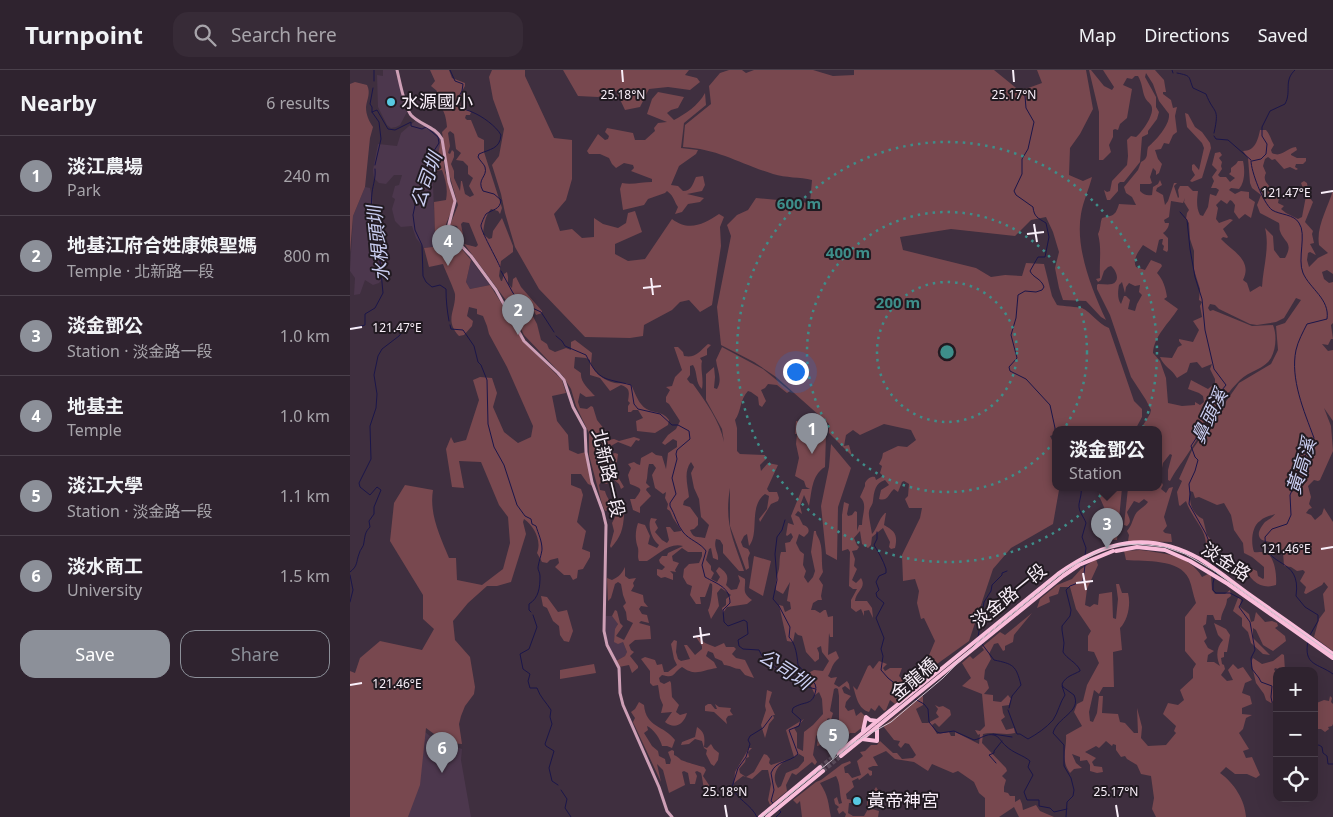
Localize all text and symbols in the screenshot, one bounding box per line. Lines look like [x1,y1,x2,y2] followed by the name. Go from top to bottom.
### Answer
[173,12,523,57] search box
[25,18,143,51] text: Turnpoint
[191,21,219,49] icon: search
[231,22,337,48] text: Search here
[1079,23,1116,47] text: Map
[1144,23,1230,47] text: Directions
[1258,23,1308,47] text: Saved
[601,86,645,103] text: 25.18°N
[992,86,1036,103] text: 25.17°N
[20,89,96,117] text: Nearby
[401,89,473,113] place label: 水源國小
[266,92,330,114] text: 6 results
[385,96,397,108] marker: 水源國小
[404,146,449,211] water label: 公司圳
[67,153,143,179] text: 淡江農場
[31,165,41,187] text: 1
[283,165,330,187] text: 240 m
[67,179,101,201] text: Park
[1261,184,1311,201] text: 121.47°E
[777,193,821,213] text: 600 m
[361,202,395,283] water label: 水梘頭圳
[432,225,464,266] pin: 4
[67,232,257,258] text: 地基江府合姓康娘聖媽
[826,242,870,262] text: 400 m
[31,245,41,267] text: 2
[283,245,330,267] text: 800 m
[67,260,214,282] text: Temple · 北新路一段
[876,292,920,312] text: 200 m
[502,294,534,335] pin: 2
[67,312,143,338] text: 淡金鄧公
[372,319,422,336] text: 121.47°E
[31,325,41,347] text: 3
[280,325,330,347] text: 1.0 km
[67,340,213,362] text: Station · 淡金路一段
[938,343,956,361] centre of rings
[783,359,809,385] your location
[1185,382,1234,447] water label: 鼻頭溪
[67,393,124,419] text: 地基主
[31,405,41,427] text: 4
[280,405,330,427] text: 1.0 km
[796,413,828,454] pin: 1
[67,419,122,441] text: Temple
[587,426,631,519] street label: 北新路一段
[1052,426,1162,491] popup
[1280,432,1323,497] water label: 黃高溪
[1069,436,1145,462] text: 淡金鄧公
[1069,462,1122,484] text: Station
[67,472,143,498] text: 淡江大學
[31,485,41,507] text: 5
[280,485,330,507] text: 1.1 km
[67,500,213,522] text: Station · 淡金路一段
[1091,508,1123,549] pin: 3
[1197,536,1256,586] street label: 淡金路
[1261,540,1311,557] text: 121.46°E
[67,553,143,579] text: 淡水商工
[966,558,1051,633] street label: 淡金路一段
[31,565,41,587] text: 6
[280,565,330,587] text: 1.5 km
[67,579,142,601] text: University
[20,630,170,678] button: Save
[180,630,330,678] button: Share
[754,643,818,697] water label: 公司圳
[885,652,942,705] street label: 金龍橋
[1273,667,1318,802] map controls
[1273,667,1318,712] button: +
[372,675,422,692] text: 121.46°E
[1273,712,1318,757] button: −
[817,719,849,760] pin: 5
[426,732,458,773] pin: 6
[1273,757,1318,802] button: locate
[703,783,747,800] text: 25.18°N
[1094,783,1138,800] text: 25.17°N
[867,788,939,812] place label: 黃帝神宮
[851,795,863,807] marker: 黃帝神宮

